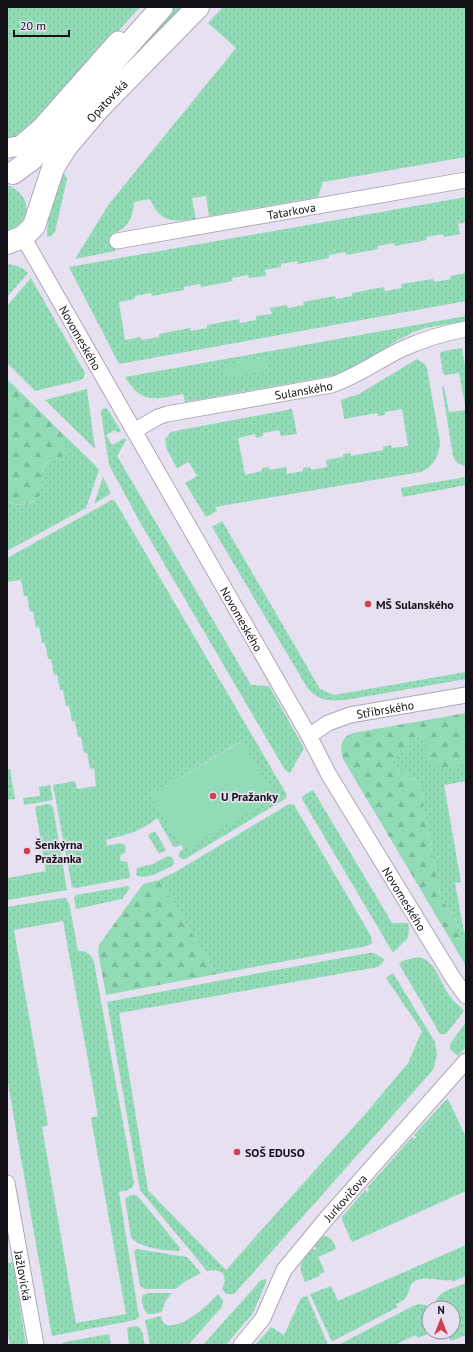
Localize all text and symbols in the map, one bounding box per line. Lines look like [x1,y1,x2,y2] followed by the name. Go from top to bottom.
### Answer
[14,12,69,38] scale bar
[20,18,46,33] text: 20 m
[83,76,130,125] street label: Opatovská
[266,199,317,222] street label: Tatarkova
[56,303,105,373] street label: Novomeského
[273,377,334,402] street label: Sulanského
[217,584,266,654] street label: Novomeského
[376,597,454,612] place label: MŠ Sulanského
[363,599,373,609] marker: MŠ Sulanského
[355,697,415,721] street label: Stříbrského
[221,789,278,804] place label: U Pražanky
[208,791,218,801] marker: U Pražanky
[35,837,83,866] place label: Šenkýrna Pražanka
[22,846,32,856] marker: Šenkýrna Pražanka
[379,864,430,933] street label: Novomeského
[245,1145,305,1160] place label: SOŠ EDUSO
[232,1147,242,1157] marker: SOŠ EDUSO
[319,1171,370,1225] street label: Jurkovičova
[12,1248,35,1302] street label: Jažlovická
[421,1300,461,1340] north arrow
[437,1303,445,1317] text: N

